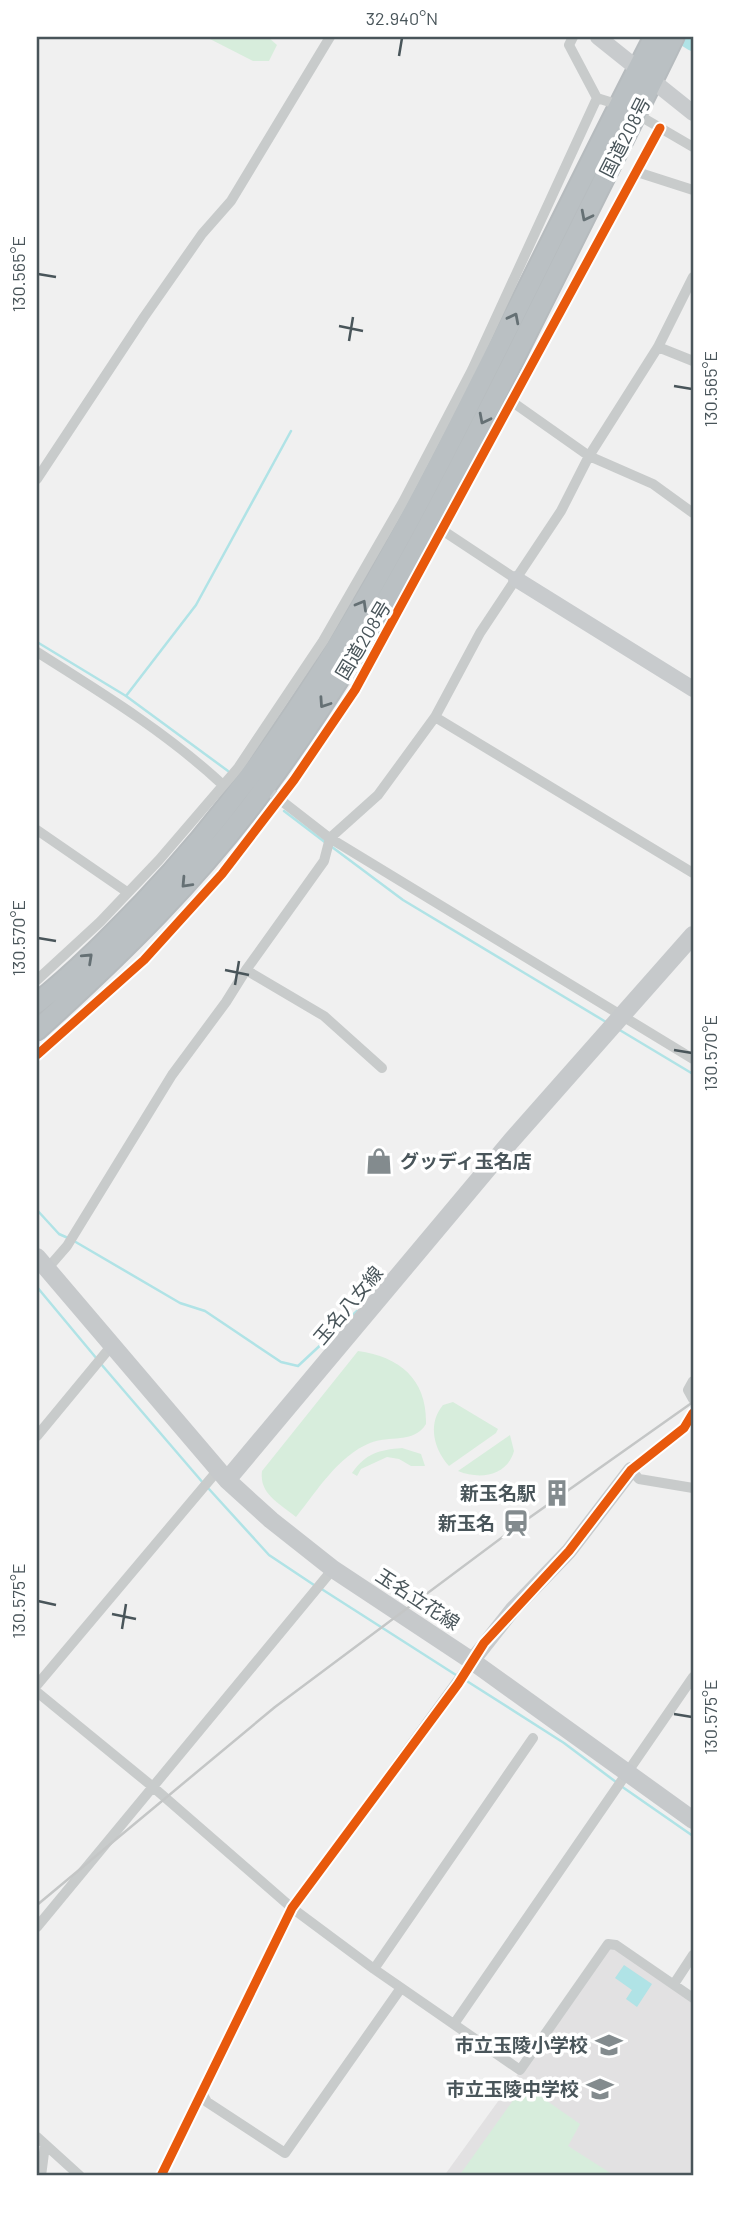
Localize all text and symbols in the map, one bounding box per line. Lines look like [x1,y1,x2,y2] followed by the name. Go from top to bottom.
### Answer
[366,7,438,29] text: 32.940°N
[594,92,655,181] street label: 国道208号
[580,209,594,221] one-way arrow
[7,236,29,312] text: 130.565°E
[505,313,519,325] one-way arrow
[699,351,721,427] text: 130.565°E
[478,412,492,425] one-way arrow
[330,596,395,683] street label: 国道208号
[354,600,367,613] one-way arrow
[320,695,332,708] one-way arrow
[182,875,195,888] one-way arrow
[7,900,29,976] text: 130.570°E
[80,954,93,966] one-way arrow
[699,1015,721,1091] text: 130.570°E
[364,1146,394,1176] shop icon: グッディ玉名店
[400,1149,532,1172] place label: グッディ玉名店
[308,1261,387,1348] street label: 玉名八女線
[542,1478,572,1508] building icon: 新玉名駅
[460,1481,536,1504] place label: 新玉名駅
[501,1508,531,1538] station icon: 新玉名
[438,1511,495,1534] place label: 新玉名
[7,1563,29,1639] text: 130.575°E
[372,1563,464,1634] street label: 玉名立花線
[699,1679,721,1755] text: 130.575°E
[594,2030,624,2060] school or university icon: 市立玉陵小学校
[455,2033,588,2056] place label: 市立玉陵小学校
[585,2074,615,2104] school or university icon: 市立玉陵中学校
[446,2077,579,2100] place label: 市立玉陵中学校

